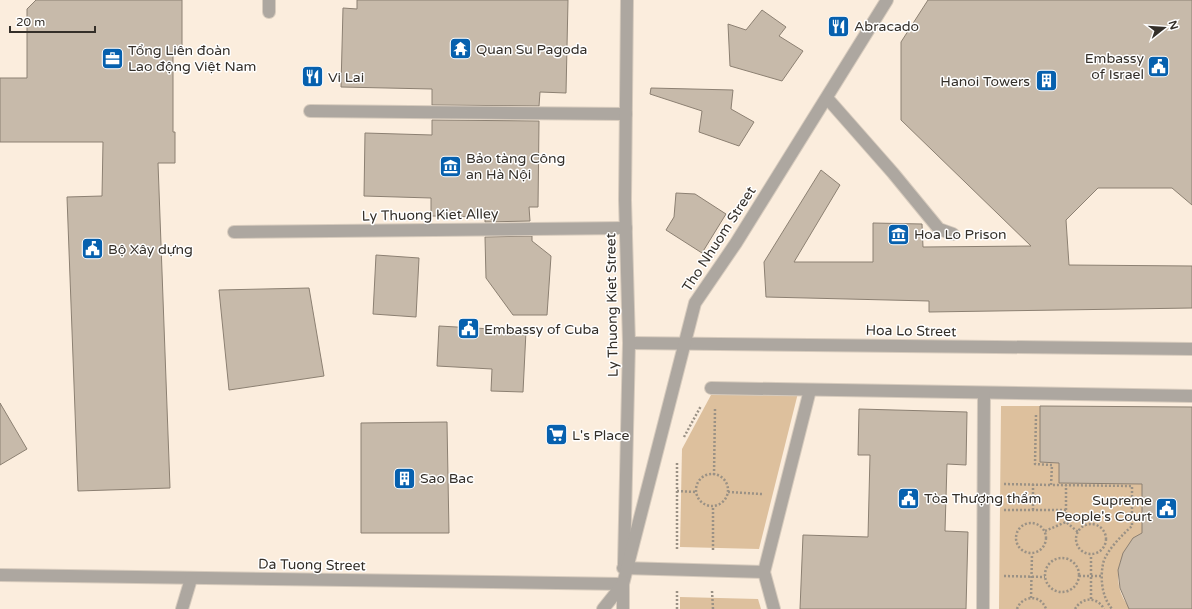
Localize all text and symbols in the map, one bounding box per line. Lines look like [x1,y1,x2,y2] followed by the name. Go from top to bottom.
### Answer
[10,8,95,34] scale bar
[1144,8,1184,48] north arrow
[826,13,852,39] restaurant icon: Abracado
[16,15,45,29] text: 20 m
[854,18,919,35] place label: Abracado
[1166,19,1181,31] text: N
[447,36,473,62] temple icon: Quan Su Pagoda
[476,41,587,58] place label: Quan Su Pagoda
[128,42,256,75] place label: Tổng Liên đoàn Lao động Việt Nam
[100,45,126,71] office icon: Tổng Liên đoàn Lao động Việt Nam
[1085,50,1144,83] place label: Embassy of Israel
[1146,53,1172,79] public building icon: Embassy of Israel
[300,64,326,90] restaurant icon: Vi Lai
[1033,68,1059,94] building icon: Hanoi Towers
[328,69,364,86] place label: Vi Lai
[940,73,1030,90] place label: Hanoi Towers
[466,150,565,183] place label: Bảo tàng Công an Hà Nội
[438,153,464,179] museum icon: Bảo tàng Công an Hà Nội
[679,183,760,295] street label: Tho Nhuom Street
[362,205,499,225] street label: Ly Thuong Kiet Alley
[885,221,911,247] museum icon: Hoa Lo Prison
[914,226,1007,243] place label: Hoa Lo Prison
[602,232,622,377] street label: Ly Thuong Kiet Street
[79,236,105,262] public building icon: Bộ Xây dựng
[108,241,193,258] place label: Bộ Xây dựng
[455,316,481,342] public building icon: Embassy of Cuba
[484,321,599,338] place label: Embassy of Cuba
[866,322,957,340] street label: Hoa Lo Street
[543,422,569,448] supermarket icon: L's Place
[572,427,630,444] place label: L's Place
[392,465,418,491] building icon: Sao Bac
[420,470,474,487] place label: Sao Bac
[895,485,921,511] public building icon: Tòa Thượng thẩm
[924,490,1041,507] place label: Tòa Thượng thẩm
[1055,492,1153,525] place label: Supreme People's Court
[1154,495,1180,521] public building icon: Supreme People's Court
[258,556,367,574] street label: Da Tuong Street

